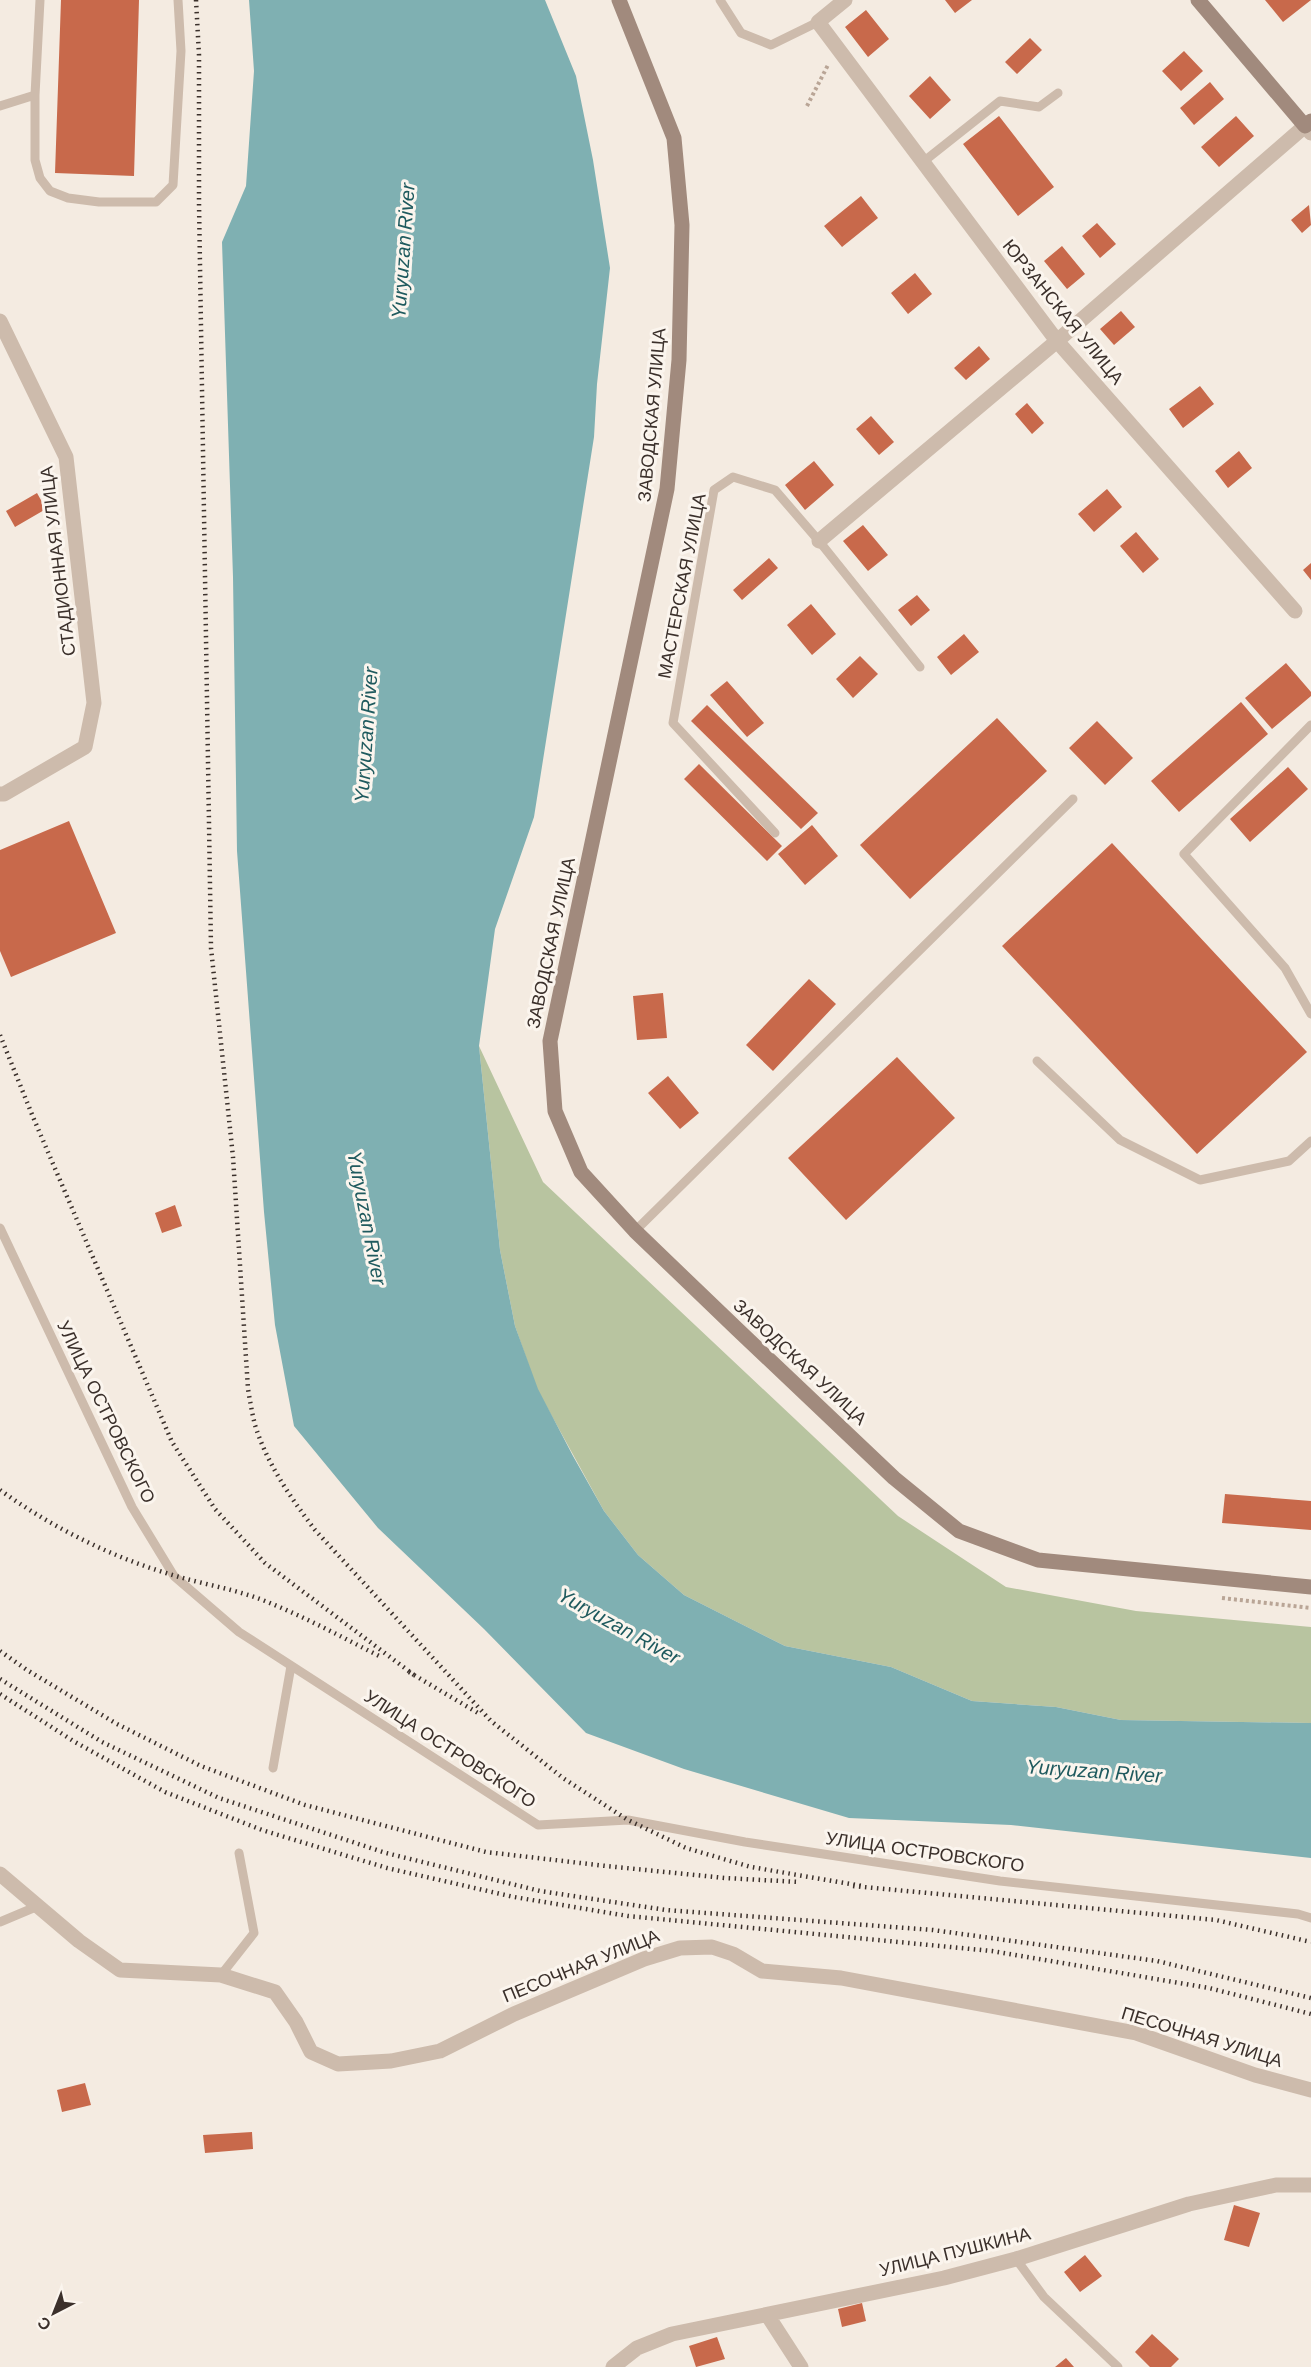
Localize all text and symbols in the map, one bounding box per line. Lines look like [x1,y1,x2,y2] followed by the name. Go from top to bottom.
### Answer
[387,181,419,320] water label: Yuryuzan River
[999,236,1127,388] street label: ЮРЗАНСКАЯ УЛИЦА
[634,327,670,503] street label: ЗАВОДСКАЯ УЛИЦА
[36,465,80,657] street label: СТАДИОННАЯ УЛИЦА
[654,492,710,680] street label: МАСТЕРСКАЯ УЛИЦА
[350,665,382,804] water label: Yuryuzan River
[523,856,579,1030] street label: ЗАВОДСКАЯ УЛИЦА
[343,1149,391,1288] water label: Yuryuzan River
[729,1295,871,1429] street label: ЗАВОДСКАЯ УЛИЦА
[53,1318,159,1506] street label: УЛИЦА ОСТРОВСКОГО
[554,1583,685,1669] water label: Yuryuzan River
[361,1686,539,1812] street label: УЛИЦА ОСТРОВСКОГО
[1025,1755,1164,1787] water label: Yuryuzan River
[824,1828,1026,1876] street label: УЛИЦА ОСТРОВСКОГО
[500,1925,662,2007] street label: ПЕСОЧНАЯ УЛИЦА
[1119,2003,1285,2071] street label: ПЕСОЧНАЯ УЛИЦА
[877,2224,1033,2280] street label: УЛИЦА ПУШКИНА
[24,2283,84,2343] north arrow
[34,2313,54,2334] text: С

